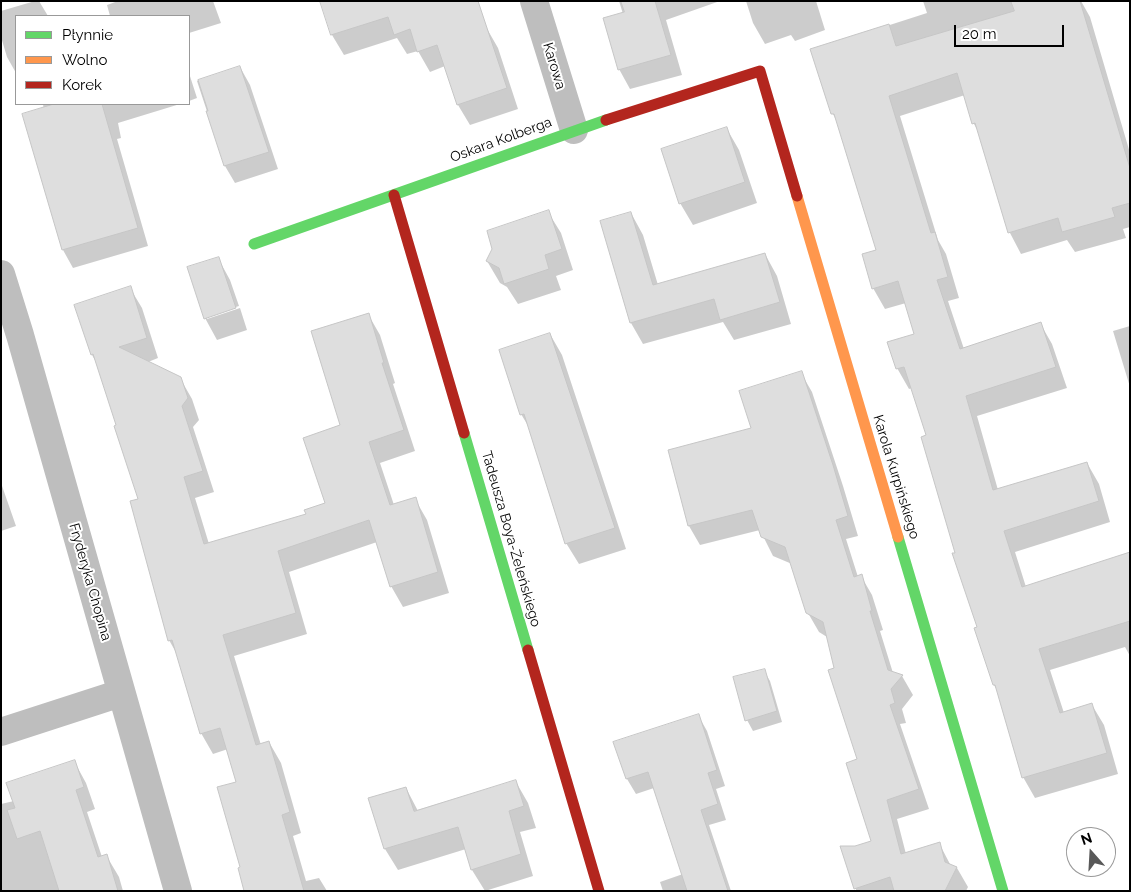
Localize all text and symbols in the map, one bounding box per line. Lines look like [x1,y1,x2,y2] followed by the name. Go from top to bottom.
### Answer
[15,15,190,105] legend
[956,15,1066,47] scale bar
[962,25,997,43] text: 20 m
[62,26,113,44] text: Płynnie
[539,40,569,92] street label: Karowa
[62,51,107,69] text: Wolno
[62,76,102,94] text: Korek
[448,114,554,166] street label: Oskara Kolberga
[869,413,923,541] street label: Karola Kurpińskiego
[478,449,544,629] street label: Tadeusza Boya-Żeleńskiego
[65,521,115,643] street label: Fryderyka Chopina
[1066,827,1116,877] north arrow
[1079,829,1094,848] text: N

